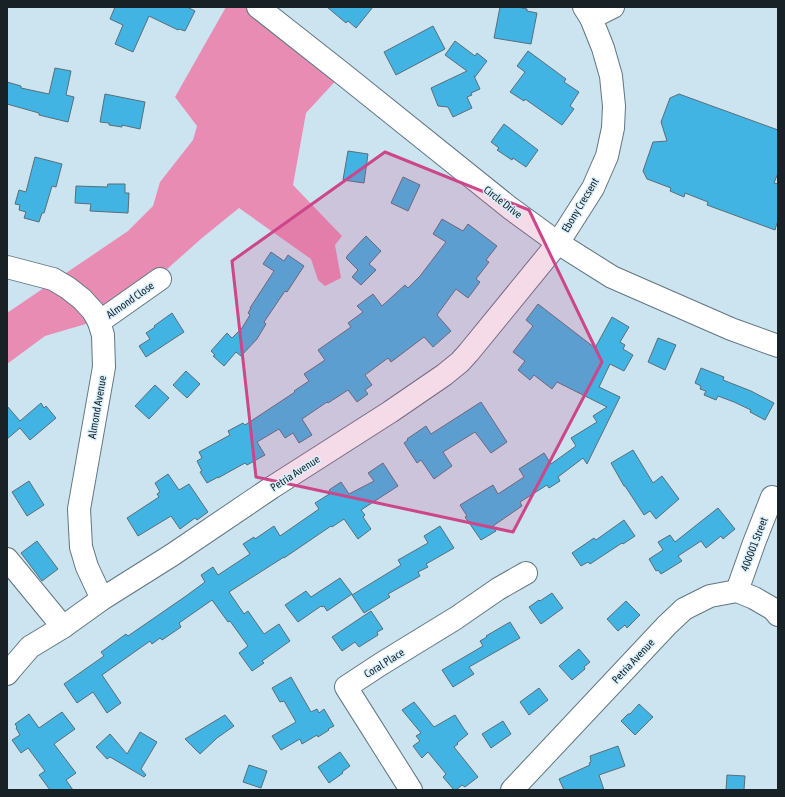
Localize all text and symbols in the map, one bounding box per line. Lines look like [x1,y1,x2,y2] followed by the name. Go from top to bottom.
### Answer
[559,176,601,234] street label: Ebony Crecsent
[481,183,525,221] street label: Circle Drive
[104,279,156,321] street label: Almond Close
[86,374,108,440] street label: Almond Avenue
[268,453,322,493] street label: Petria Avenue
[738,515,770,573] street label: 400001 Street
[609,636,657,686] street label: Petria Avenue
[362,646,406,680] street label: Coral Place

